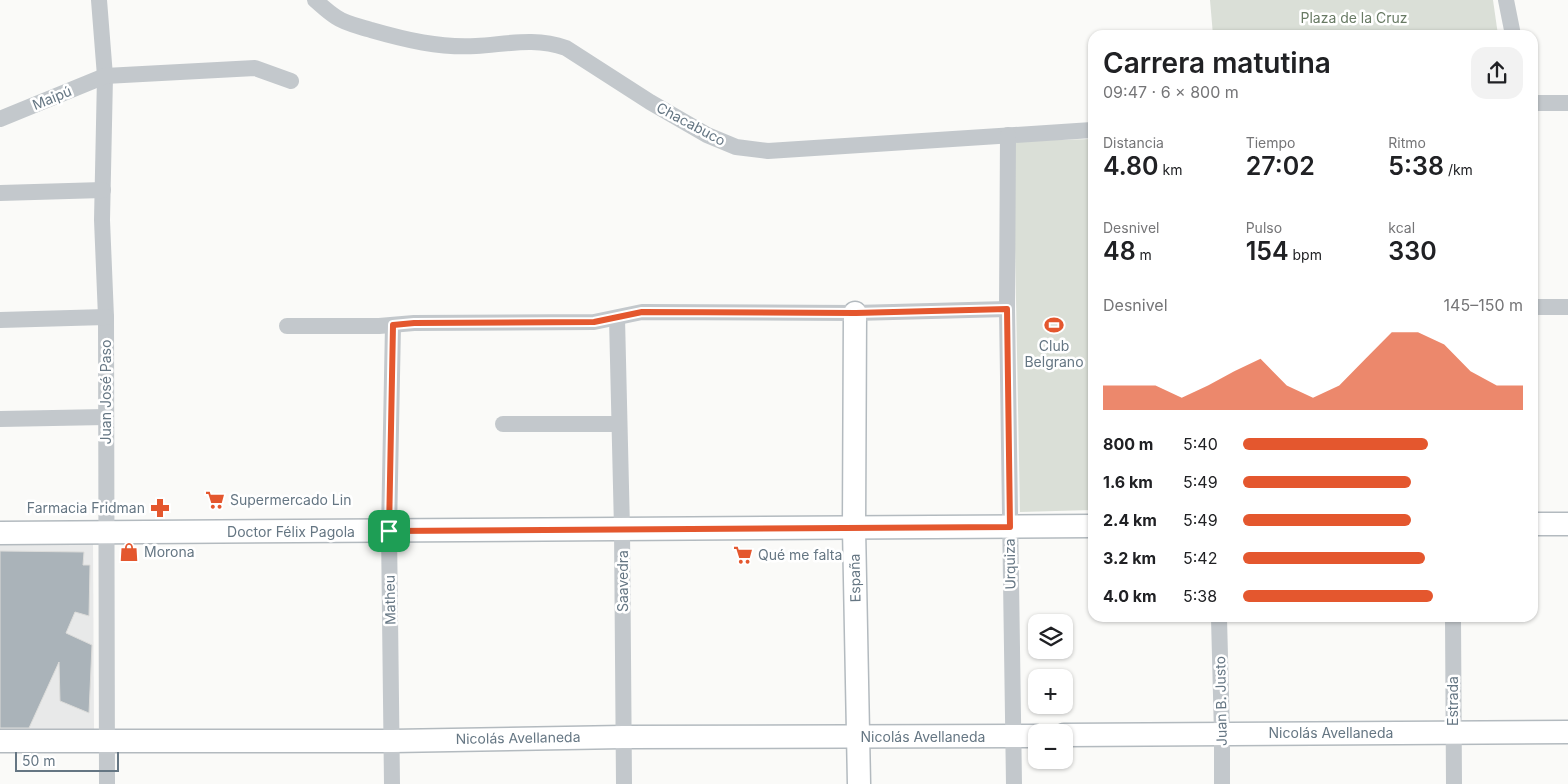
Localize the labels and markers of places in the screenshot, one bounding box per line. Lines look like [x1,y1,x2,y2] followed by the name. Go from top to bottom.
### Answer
[1043,314,1065,336] sports icon: Club Belgrano
[1024,337,1084,370] place label: Club Belgrano
[204,489,226,511] supermarket icon: Supermercado Lin
[230,491,351,508] place label: Supermercado Lin
[149,497,171,519] pharmacy icon: Farmacia Fridman
[27,499,145,516] place label: Farmacia Fridman
[368,510,410,552] pin
[118,541,140,563] shop icon: Morona
[144,543,195,560] place label: Morona
[732,544,754,566] supermarket icon: Qué me falta
[758,546,842,563] place label: Qué me falta

